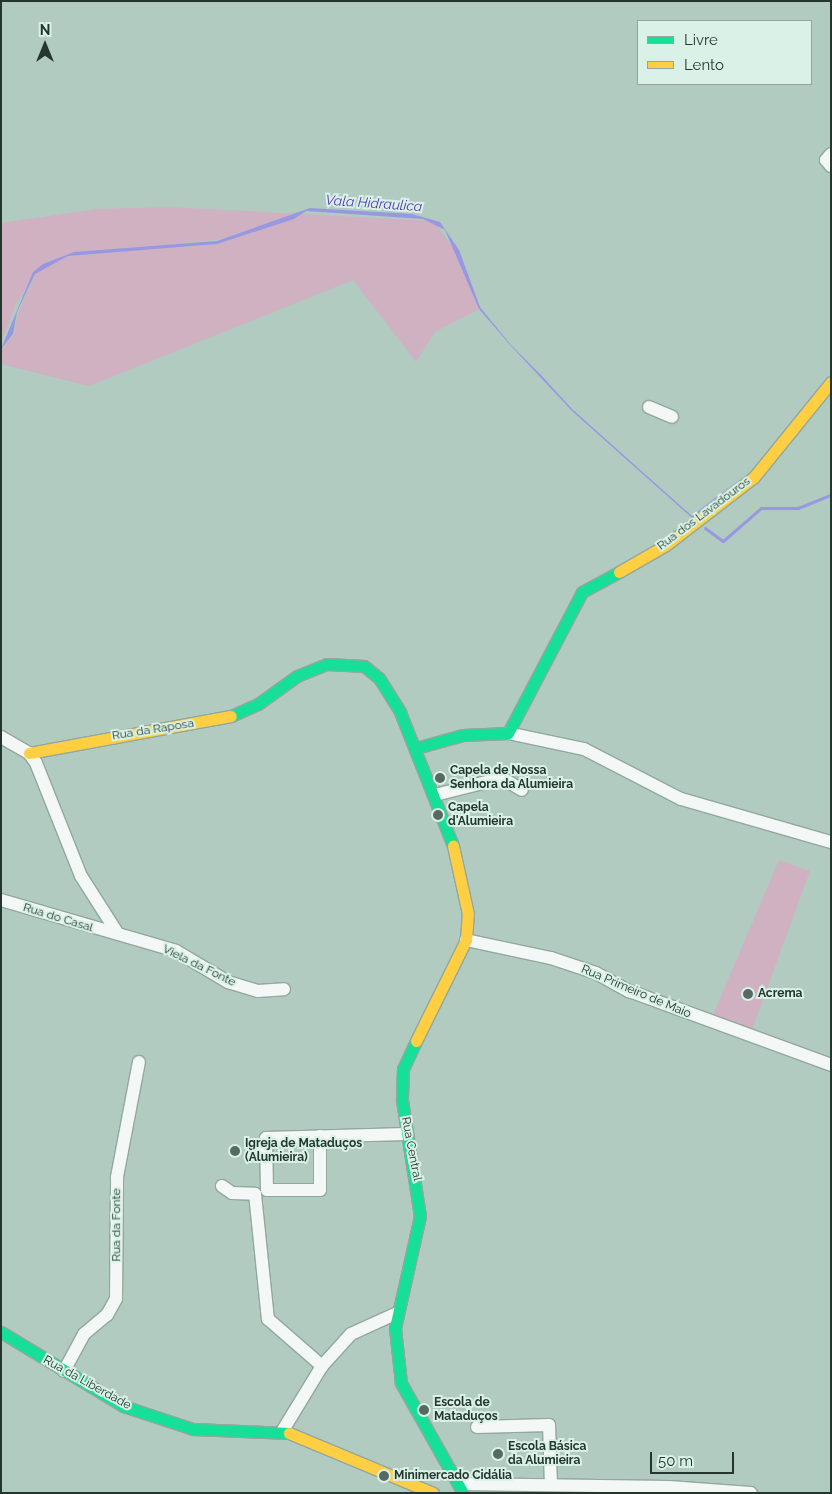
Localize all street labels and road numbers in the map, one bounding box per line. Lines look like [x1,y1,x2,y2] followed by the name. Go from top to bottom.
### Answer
[655,474,753,554] street label: Rua dos Lavadouros
[111,716,195,744] street label: Rua da Raposa
[21,901,95,935] street label: Rua do Casal
[160,942,238,990] street label: Viela da Fonte
[579,962,693,1022] street label: Rua Primeiro de Maio
[398,1116,424,1182] street label: Rua Central
[110,1188,124,1262] street label: Rua da Fonte
[41,1353,133,1413] street label: Rua da Liberdade

